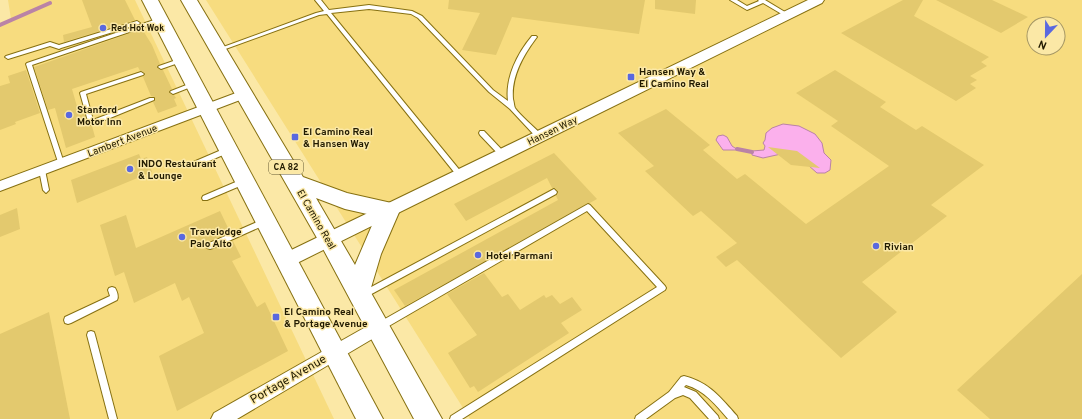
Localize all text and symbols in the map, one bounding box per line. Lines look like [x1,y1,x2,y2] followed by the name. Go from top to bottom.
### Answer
[1026,16,1066,56] north arrow
[98,23,108,33] marker: Red Hot Wok
[111,23,164,34] place label: Red Hot Wok
[1036,36,1049,52] text: N
[639,66,709,91] place label: Hansen Way & El Camino Real
[626,72,636,82] marker: Hansen Way & El Camino Real
[77,104,122,129] place label: Stanford Motor Inn
[64,110,74,120] marker: Stanford Motor Inn
[525,114,580,149] street label: Hansen Way
[86,122,159,161] street label: Lambert Avenue
[303,126,373,151] place label: El Camino Real & Hansen Way
[290,132,300,142] marker: El Camino Real & Hansen Way
[138,158,217,183] place label: INDO Restaurant & Lounge
[269,160,303,174] road number: CA 82
[125,164,135,174] marker: INDO Restaurant & Lounge
[293,187,338,252] street label: El Camino Real
[190,226,242,251] place label: Travelodge Palo Alto
[177,232,187,242] marker: Travelodge Palo Alto
[871,241,881,251] marker: Rivian
[884,241,914,254] place label: Rivian
[473,250,483,260] marker: Hotel Parmani
[486,250,553,263] place label: Hotel Parmani
[284,306,368,331] place label: El Camino Real & Portage Avenue
[271,312,281,322] marker: El Camino Real & Portage Avenue
[247,352,330,408] street label: Portage Avenue

